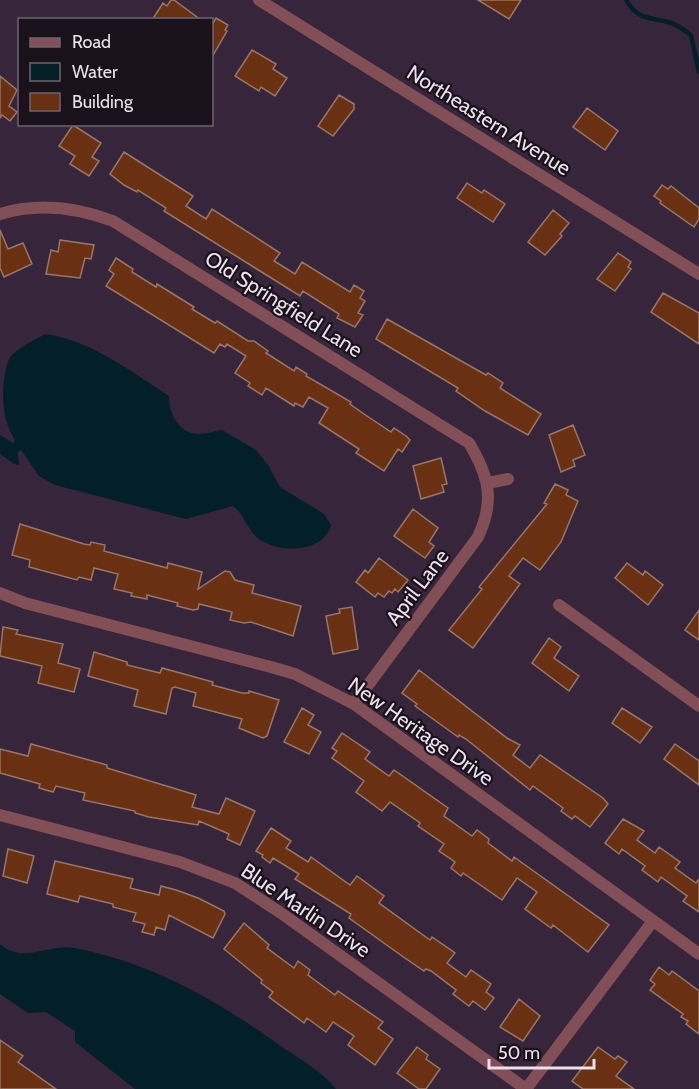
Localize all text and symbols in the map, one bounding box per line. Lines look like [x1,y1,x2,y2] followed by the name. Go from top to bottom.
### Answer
[18,18,213,126] legend
[72,31,111,53] text: Road
[403,60,576,181] street label: Northeastern Avenue
[72,61,118,83] text: Water
[72,91,134,113] text: Building
[201,245,368,363] street label: Old Springfield Lane
[380,544,454,630] street label: April Lane
[343,672,499,791] street label: New Heritage Drive
[237,858,376,963] street label: Blue Marlin Drive
[489,1032,594,1070] scale bar
[498,1042,540,1064] text: 50 m

